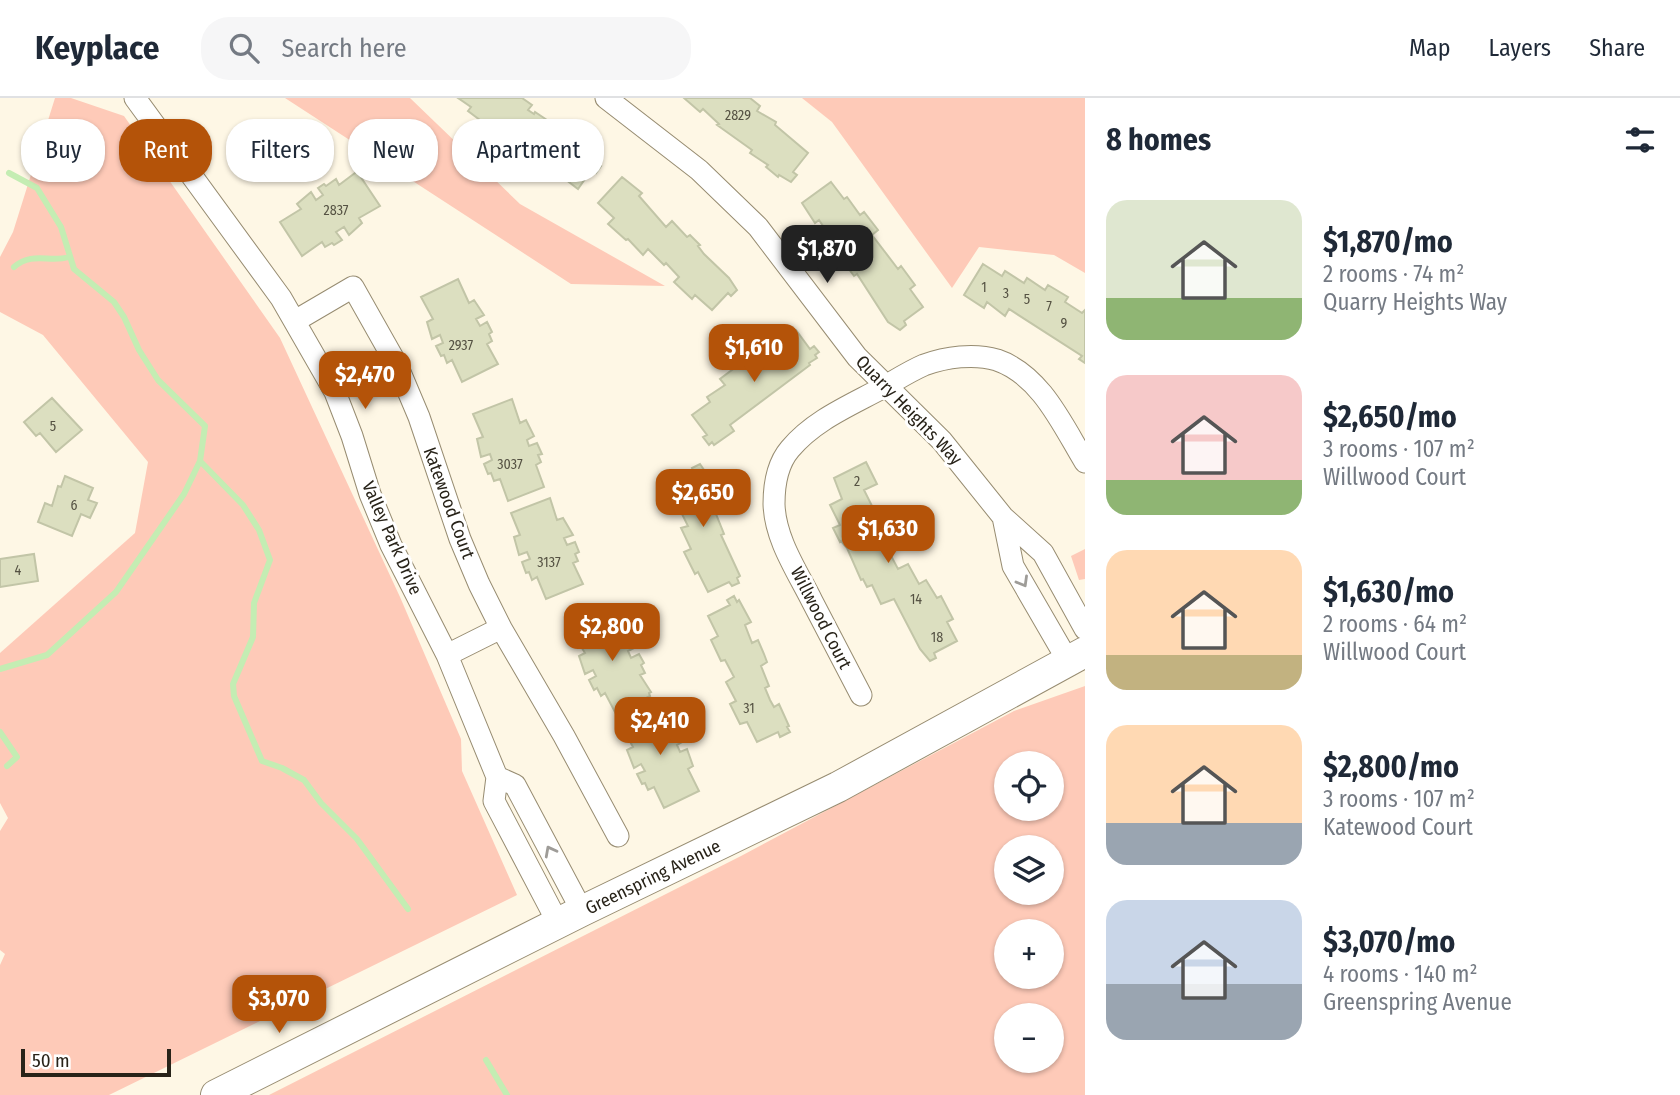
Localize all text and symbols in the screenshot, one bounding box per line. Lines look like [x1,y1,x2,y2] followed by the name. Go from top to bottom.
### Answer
[201,17,691,80] search box
[35,28,159,68] text: Keyplace
[225,29,263,67] icon: search
[281,33,407,64] text: Search here
[1409,34,1451,62] text: Map
[1489,34,1551,62] text: Layers
[1589,34,1645,62] text: Share
[725,107,751,124] house number: 2829
[21,119,105,182] chip: Buy
[119,119,212,182] chip: Rent
[226,119,334,182] chip: Filters
[348,119,438,182] chip: New
[452,119,604,182] chip: Apartment
[1621,121,1659,159] icon: filters
[1106,122,1211,158] text: 8 homes
[323,202,349,219] house number: 2837
[1323,224,1453,260] text: $1,870/mo
[770,226,884,285] pin: $1,870
[1162,228,1246,312] icon: home
[797,234,857,262] text: $1,870
[1323,260,1464,288] text: 2 rooms · 74 m²
[981,279,987,296] house number: 1
[1003,285,1009,302] house number: 3
[1323,288,1507,316] text: Quarry Heights Way
[1024,291,1030,308] house number: 5
[1046,298,1052,315] house number: 7
[1061,315,1068,332] house number: 9
[697,324,811,384] pin: $1,610
[725,333,783,361] text: $1,610
[449,337,474,354] house number: 2937
[851,351,967,469] street label: Quarry Heights Way
[308,352,422,411] pin: $2,470
[335,360,395,388] text: $2,470
[1323,399,1457,435] text: $2,650/mo
[1162,403,1246,487] icon: home
[50,418,56,435] house number: 5
[1323,435,1475,463] text: 3 rooms · 107 m²
[419,444,479,562] street label: Katewood Court
[497,456,523,473] house number: 3037
[1323,463,1466,491] text: Willwood Court
[646,470,760,529] pin: $2,650
[854,473,860,490] house number: 2
[357,478,427,598] street label: Valley Park Drive
[672,478,734,506] text: $2,650
[71,497,78,514] house number: 6
[831,505,945,565] pin: $1,630
[858,514,918,542] text: $1,630
[537,554,561,571] house number: 3137
[15,562,22,579] house number: 4
[786,563,856,673] street label: Willwood Court
[1014,574,1027,587] one-way arrow
[1323,574,1454,610] text: $1,630/mo
[1162,578,1246,662] icon: home
[910,591,922,608] house number: 14
[555,603,669,663] pin: $2,800
[1323,610,1467,638] text: 2 rooms · 64 m²
[580,612,644,640] text: $2,800
[931,629,943,646] house number: 18
[1323,638,1466,666] text: Willwood Court
[603,698,717,757] pin: $2,410
[743,700,755,717] house number: 31
[630,706,690,734] text: $2,410
[1323,749,1459,785] text: $2,800/mo
[994,751,1064,1073] map controls
[994,751,1064,821] button: locate
[1162,753,1246,837] icon: home
[1323,785,1475,813] text: 3 rooms · 107 m²
[1323,813,1473,841] text: Katewood Court
[582,835,724,919] street label: Greenspring Avenue
[994,835,1064,905] button: layers
[545,846,558,858] one-way arrow
[994,919,1064,989] button: +
[1323,924,1455,960] text: $3,070/mo
[1162,928,1246,1012] icon: home
[1323,960,1478,988] text: 4 rooms · 140 m²
[222,976,336,1035] pin: $3,070
[248,984,310,1012] text: $3,070
[1323,988,1512,1016] text: Greenspring Avenue
[994,1003,1064,1073] button: −
[21,1046,172,1078] scale bar
[32,1049,70,1072] text: 50 m

